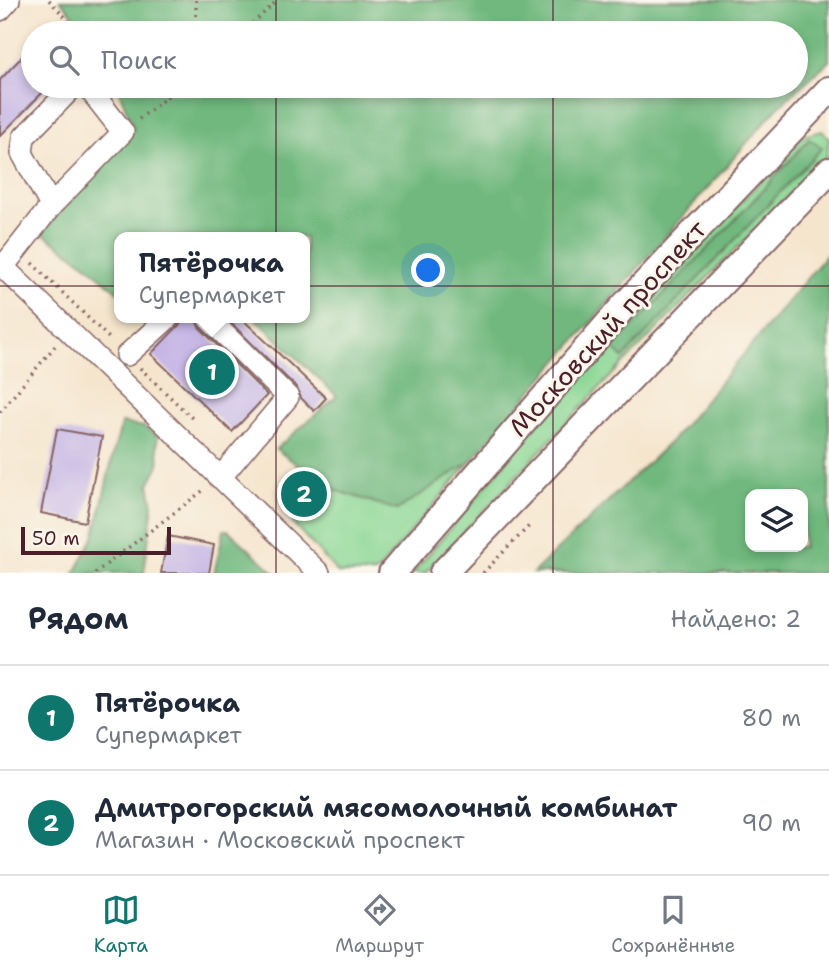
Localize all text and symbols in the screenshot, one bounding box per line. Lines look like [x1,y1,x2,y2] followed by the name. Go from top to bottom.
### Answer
[21,21,808,98] search box
[45,41,83,79] icon: search
[101,42,177,77] text: Поиск
[500,212,714,444] street label: Московский проспект
[114,232,310,323] popup
[139,245,284,280] text: Пятёрочка
[411,253,445,287] your location
[139,280,285,310] text: Супермаркет
[189,346,235,398] pin: 1
[281,468,327,520] pin: 2
[745,489,808,552] map controls
[745,489,808,552] button: layers
[21,524,172,556] scale bar
[32,526,80,551] text: 50 m
[28,598,128,639] text: Рядом
[671,604,801,634] text: Найдено: 2
[95,685,240,720] text: Пятёрочка
[46,703,56,733] text: 1
[742,703,801,733] text: 80 m
[95,720,242,750] text: Супермаркет
[95,790,677,825] text: Дмитрогорский мясомолочный комбинат
[43,808,59,838] text: 2
[741,808,801,838] text: 90 m
[95,825,464,855] text: Магазин · Московский проспект
[94,891,148,958] tab: Карта
[335,891,424,958] tab: Маршрут
[611,891,735,958] tab: Сохранённые

